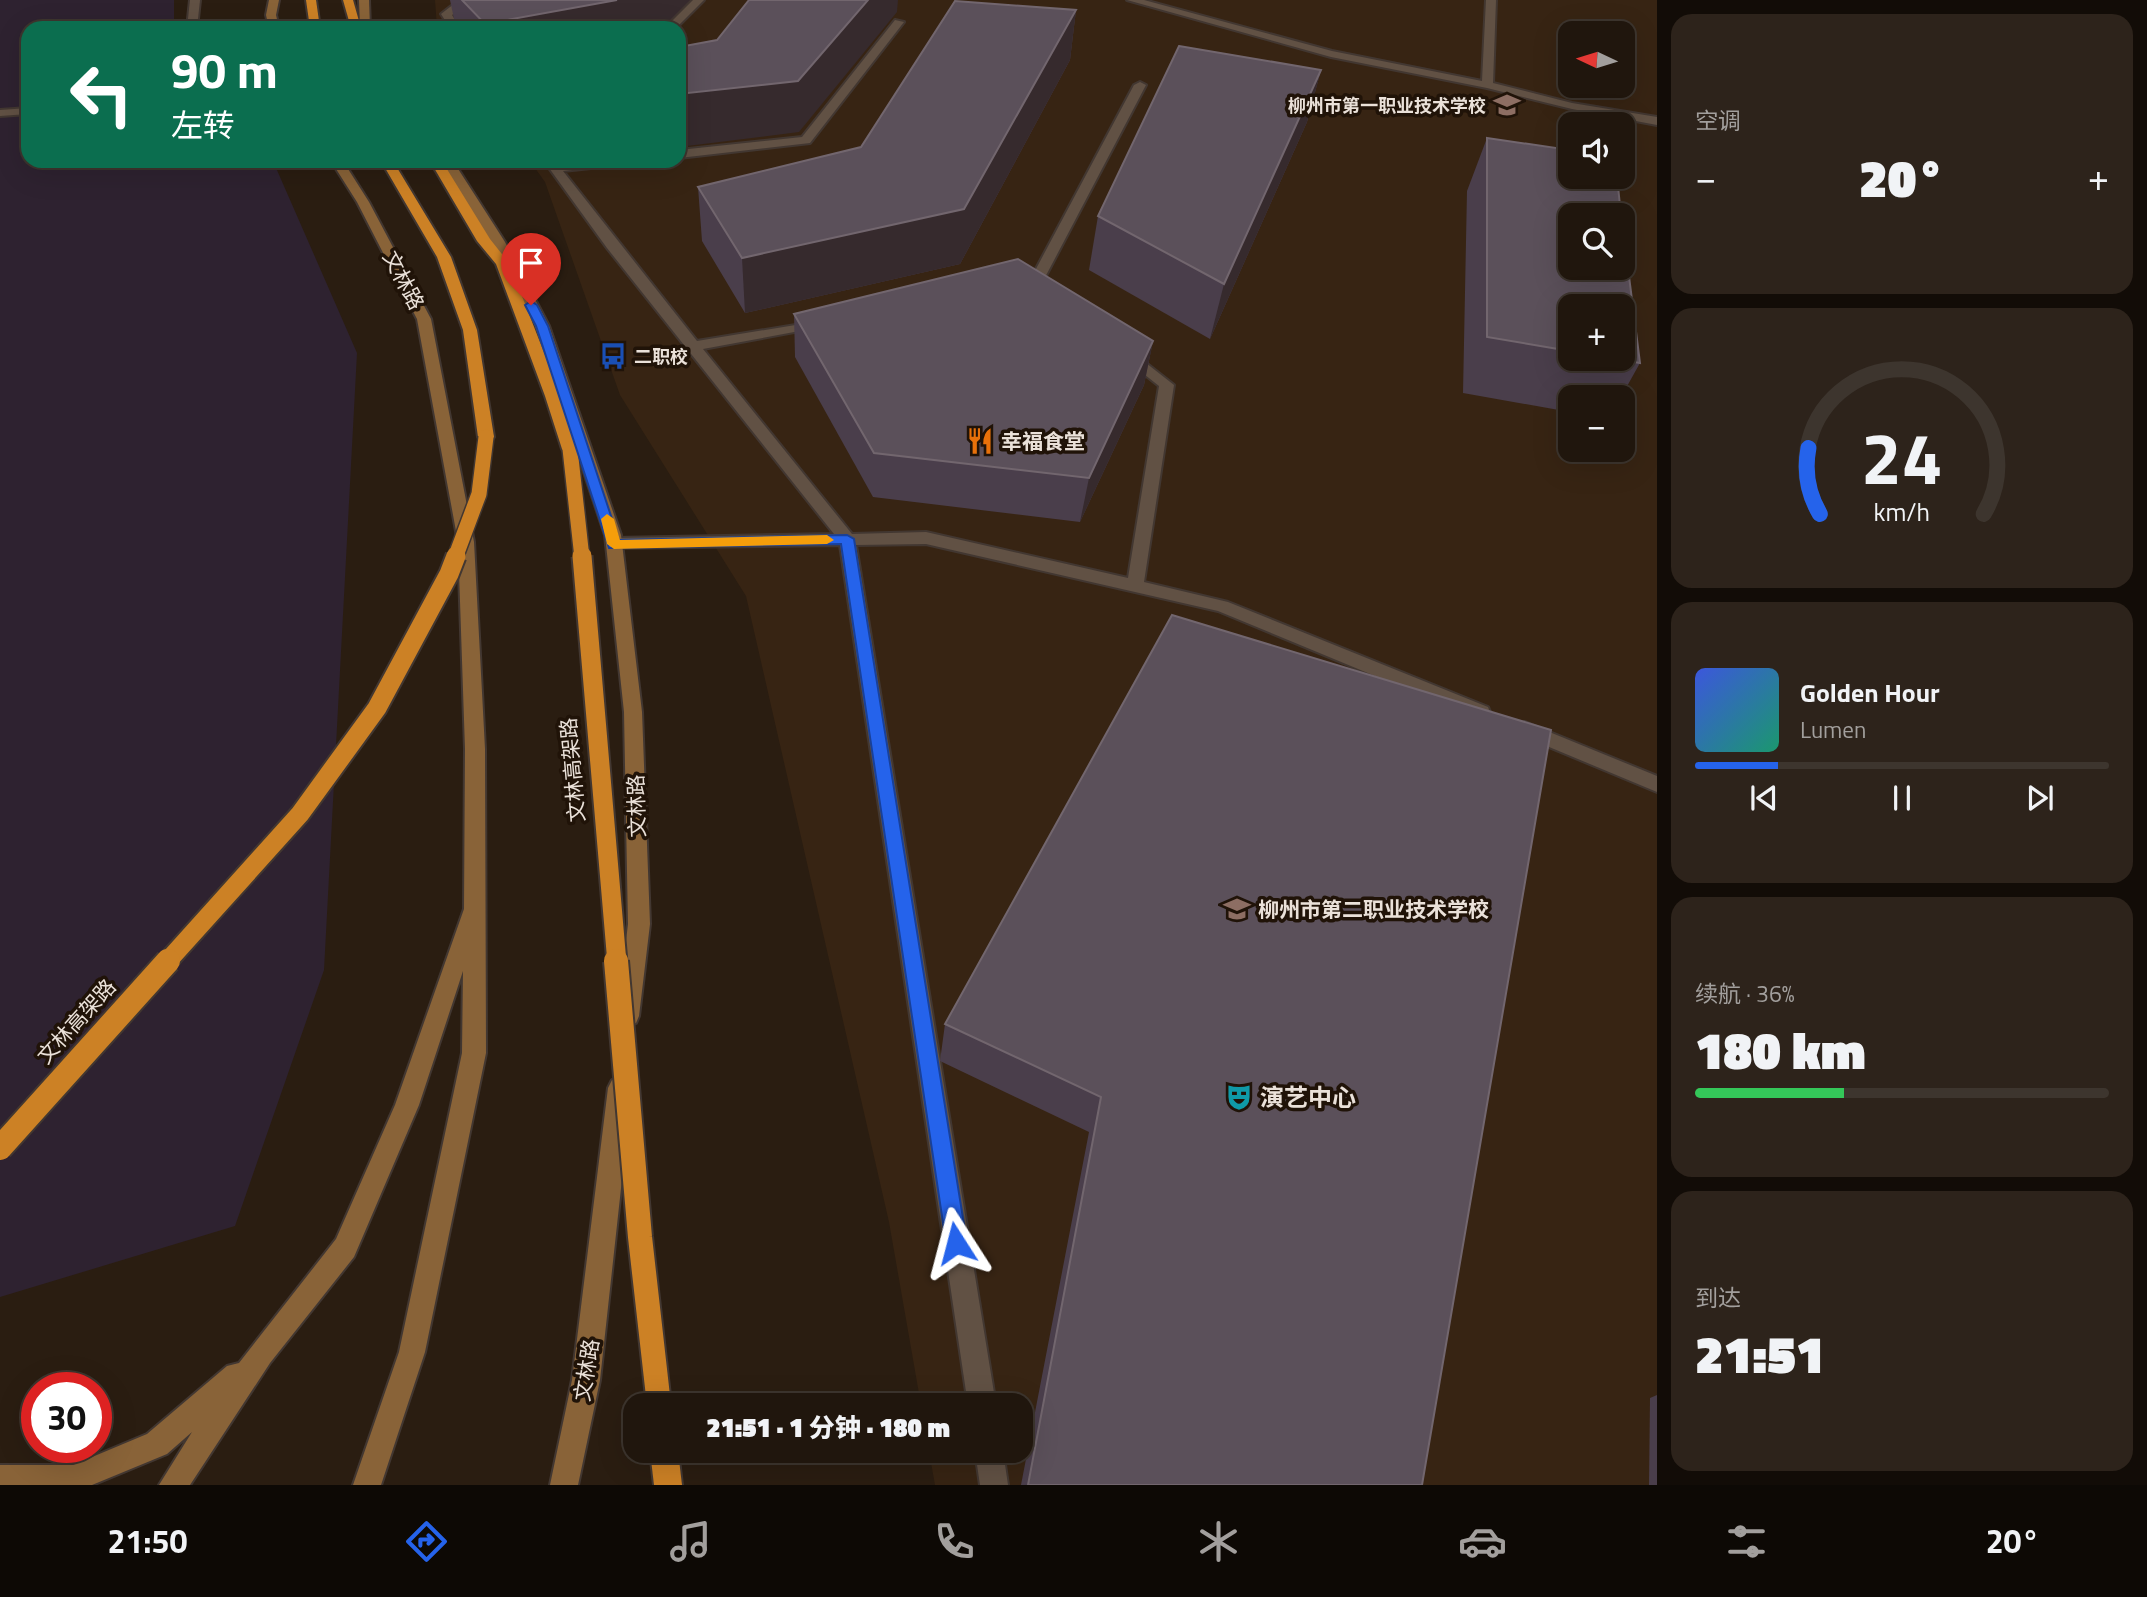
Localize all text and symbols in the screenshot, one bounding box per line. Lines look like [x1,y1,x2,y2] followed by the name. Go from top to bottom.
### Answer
[1558,21,1634,98] north arrow
[1558,21,1635,462] map controls
[171,32,278,107] text: 90 m
[56,49,147,140] icon: left
[1492,90,1522,120] school or university icon: 柳州市第一职业技术学校
[1288,92,1486,119] place label: 柳州市第一职业技术学校
[171,101,235,149] text: 左转
[1695,103,1741,138] text: 空调
[1558,112,1635,189] button: sound
[1859,138,1945,217] text: 20°
[1695,148,1716,206] text: −
[2088,148,2109,206] text: +
[1558,203,1635,280] button: search
[501,233,561,305] pin
[512,244,550,282] icon: arrive
[375,245,433,315] street label: 文林路
[1558,294,1635,371] button: +
[598,341,628,371] bus stop icon: 二职校
[634,343,688,370] place label: 二职校
[1558,385,1635,462] button: −
[1861,403,1943,513] text: 24
[1001,425,1085,457] place label: 幸福食堂
[965,426,995,456] restaurant icon: 幸福食堂
[1874,493,1930,531] text: km/h
[1800,673,1940,712] text: Golden Hour
[1800,712,1866,747] text: Lumen
[551,716,593,824] street label: 文林高架路
[619,774,653,838] street label: 文林路
[1745,779,1783,817] icon: previous
[1883,779,1921,817] icon: pause
[2021,779,2059,817] icon: next
[1258,893,1489,925] place label: 柳州市第二职业技术学校
[1222,894,1252,924] school or university icon: 柳州市第二职业技术学校
[29,971,123,1071] street label: 文林高架路
[1695,976,1795,1011] text: 续航 · 36%
[1695,1010,1866,1089] text: 180 km
[1260,1079,1356,1115] place label: 演艺中心
[1224,1082,1254,1112] theatre icon: 演艺中心
[919,1206,993,1280] position arrow
[1695,1280,1741,1315] text: 到达
[1695,1314,1824,1393] text: 21:51
[565,1336,607,1404] street label: 文林路
[21,1372,112,1463] speed limit sign: 30
[706,1408,950,1447] text: 21:51 · 1 分钟 · 180 m
[107,1517,187,1565] text: 21:50
[402,1517,451,1566] icon: directions
[666,1517,715,1566] icon: music
[930,1517,979,1566] icon: phone
[1194,1517,1243,1566] icon: climate
[1458,1517,1507,1566] icon: car
[1722,1517,1771,1566] icon: filters
[1986,1517,2039,1565] text: 20°

